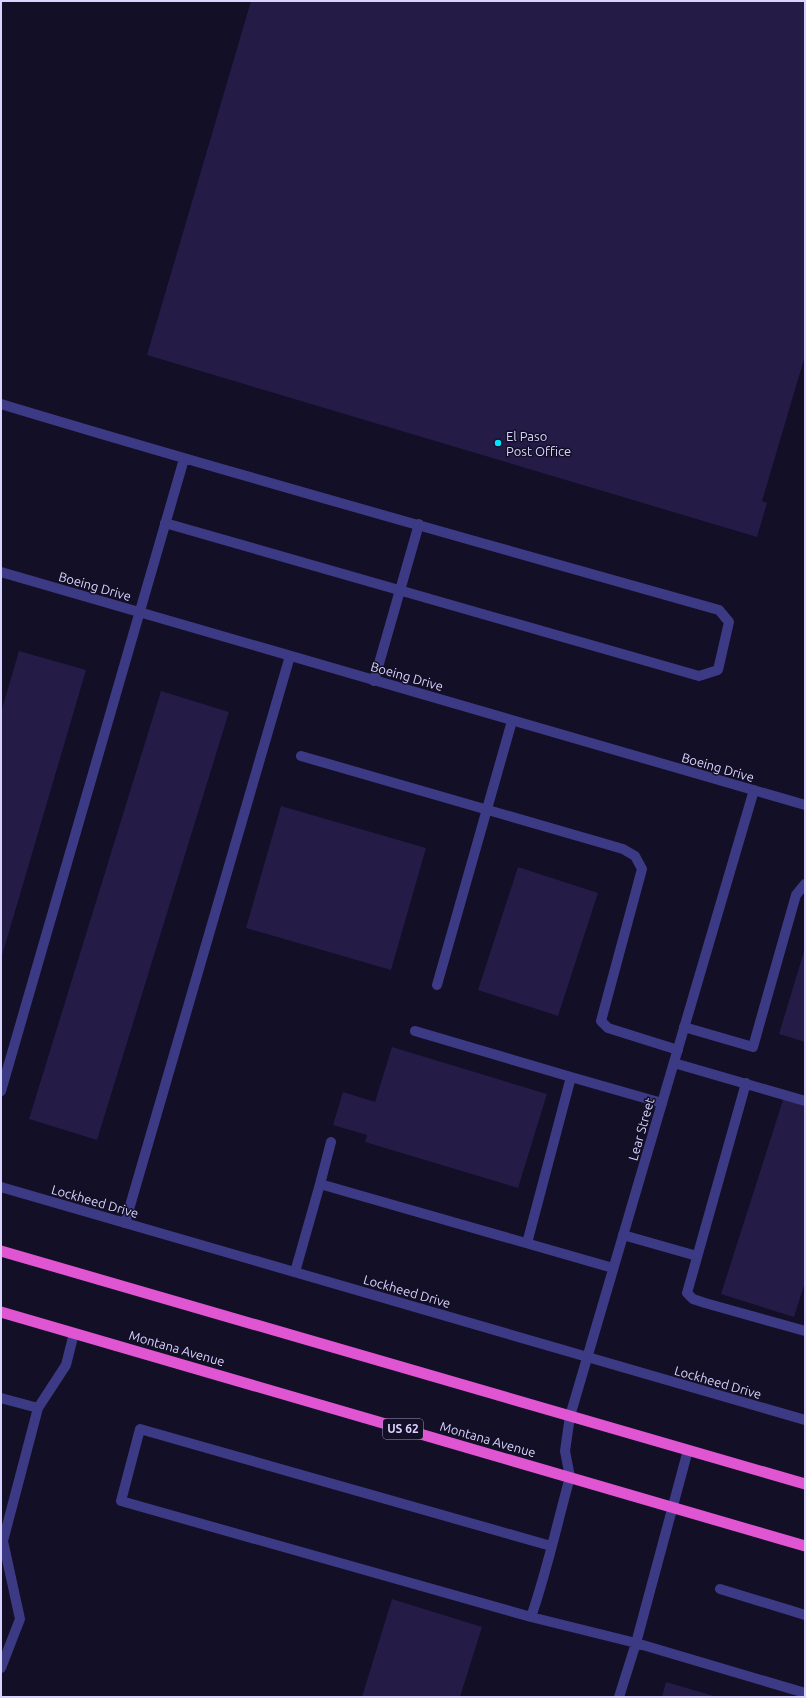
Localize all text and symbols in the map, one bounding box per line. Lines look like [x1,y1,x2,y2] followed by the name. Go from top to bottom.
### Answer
[506,429,571,458] place label: El Paso Post Office
[493,438,503,448] marker: El Paso Post Office
[57,569,133,603] street label: Boeing Drive
[369,659,445,693] street label: Boeing Drive
[680,750,756,784] street label: Boeing Drive
[625,1096,657,1162] street label: Lear Street
[50,1182,140,1220] street label: Lockheed Drive
[362,1272,452,1310] street label: Lockheed Drive
[127,1328,227,1368] street label: Montana Avenue
[673,1363,763,1401] street label: Lockheed Drive
[383,1419,423,1439] road number: US 62
[438,1419,538,1459] street label: Montana Avenue

